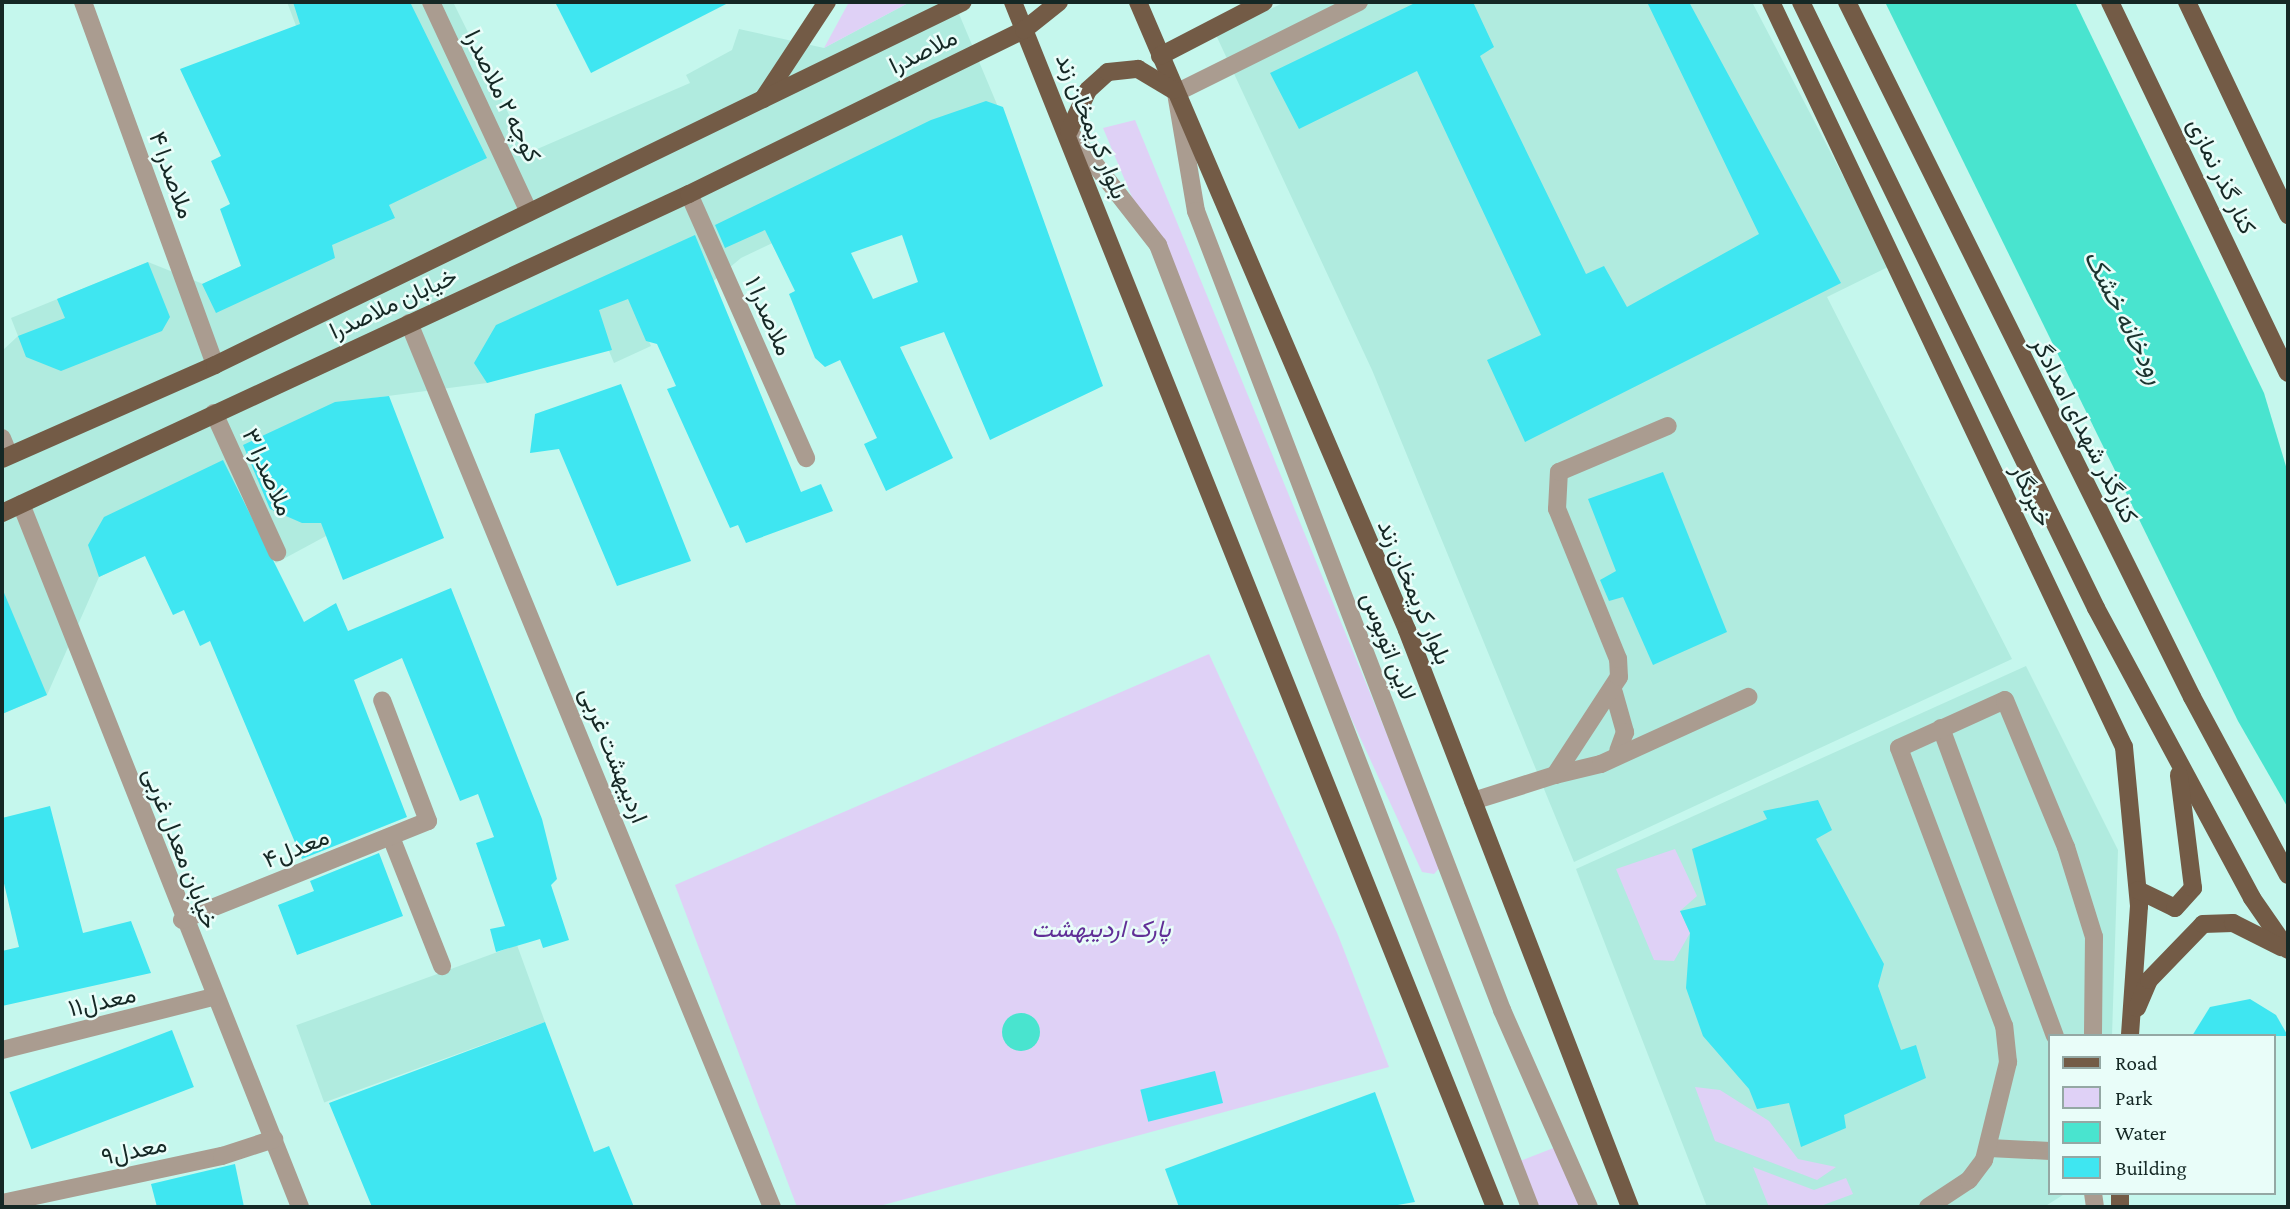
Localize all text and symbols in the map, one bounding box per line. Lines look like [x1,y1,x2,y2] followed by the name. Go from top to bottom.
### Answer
[884,22,962,80] street label: ملاصدرا
[459,25,547,167] street label: کوچه ۲ ملاصدرا
[1050,49,1134,203] street label: بلوار کریمخان زند
[2181,113,2263,239] street label: کنار گذر نمازی
[143,128,201,222] street label: ۴ ملاصدرا
[2077,245,2171,389] water label: رودخانه خشک
[325,261,461,345] street label: خیابان ملاصدرا
[739,272,799,360] street label: ۱ ملاصدرا
[2025,332,2145,528] street label: کنارگذر شهدای امدادگر
[236,424,300,520] street label: ۳ ملاصدرا
[2005,459,2059,531] street label: خبرنگار
[1372,515,1458,669] street label: بلوار کریمخان زند
[1355,588,1423,704] street label: لاین اتوبوس
[574,683,654,827] street label: اردیبهشت غربی
[137,763,225,933] street label: خیابان معدل غربی
[259,822,333,874] street label: معدل۴
[1032,915,1170,943] park label: پارک اردیبهشت
[65,979,139,1023] street label: معدل۱۱
[2048,1034,2276,1195] legend
[2115,1051,2158,1075] text: Road
[2115,1086,2152,1110] text: Park
[2115,1121,2167,1145] text: Water
[99,1129,169,1171] street label: معدل۹
[2115,1156,2187,1180] text: Building

